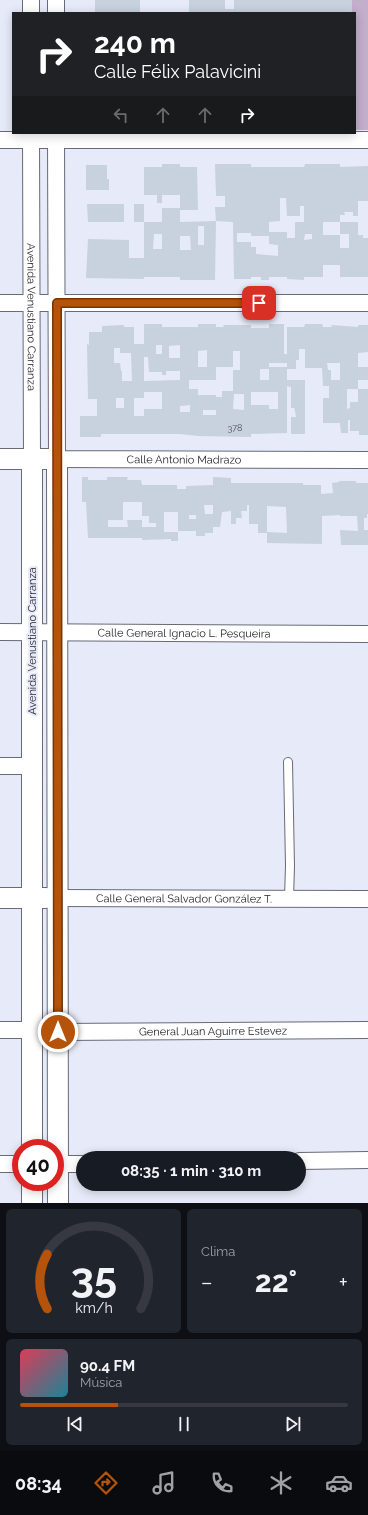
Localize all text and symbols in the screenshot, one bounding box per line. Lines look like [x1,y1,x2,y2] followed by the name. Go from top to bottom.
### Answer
[94,27,176,60] text: 240 m
[28,28,80,80] icon: right
[94,61,261,82] text: Calle Félix Palavicini
[110,104,132,126] icon: left
[152,104,174,126] icon: ahead
[194,104,216,126] icon: ahead
[236,104,258,126] icon: right
[25,243,38,391] street label: Avenida Venustiano Carranza
[242,286,276,320] pin
[248,292,270,314] icon: arrive
[228,423,242,433] house number: 378
[127,453,242,466] street label: Calle Antonio Madrazo
[26,567,39,715] street label: Avenida Venustiano Carranza
[97,626,271,640] street label: Calle General Ignacio L. Pesqueira
[96,892,272,905] street label: Calle General Salvador González T.
[37,1011,79,1053] position arrow
[139,1024,288,1038] street label: General Juan Aguirre Estevez
[12,1139,64,1191] speed limit sign: 40
[121,1162,261,1180] text: 08:35 · 1 min · 310 m
[201,1244,235,1259] text: Clima
[70,1253,117,1302] text: 35
[255,1264,297,1299] text: 22°
[201,1269,213,1295] text: −
[339,1269,348,1295] text: +
[75,1300,112,1316] text: km/h
[80,1357,135,1375] text: 90.4 FM
[80,1375,122,1390] text: Música
[64,1413,86,1435] icon: previous
[173,1413,195,1435] icon: pause
[282,1413,304,1435] icon: next
[92,1469,120,1497] icon: directions
[150,1469,178,1497] icon: music
[208,1469,236,1497] icon: phone
[267,1469,295,1497] icon: climate
[325,1469,353,1497] icon: car
[15,1473,62,1494] text: 08:34

